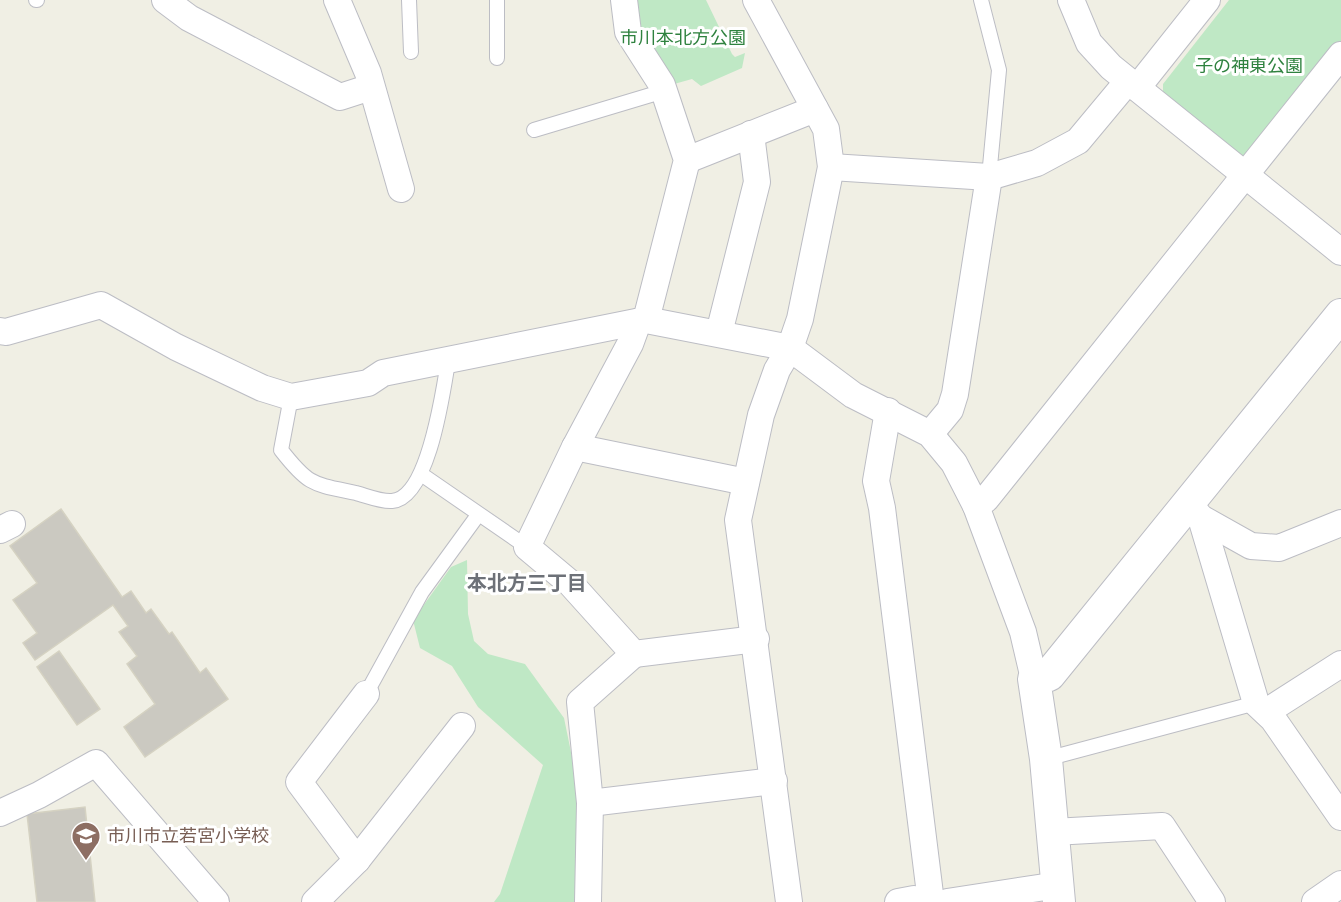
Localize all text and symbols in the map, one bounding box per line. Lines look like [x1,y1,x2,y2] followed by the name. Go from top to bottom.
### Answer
[620,26,746,48] park label: 市川本北方公園
[1195,54,1303,76] park label: 子の神東公園
[467,570,587,594] district label: 本北方三丁目
[70,820,102,862] school or university icon: 市川市立若宮小学校
[107,824,269,846] place label: 市川市立若宮小学校

